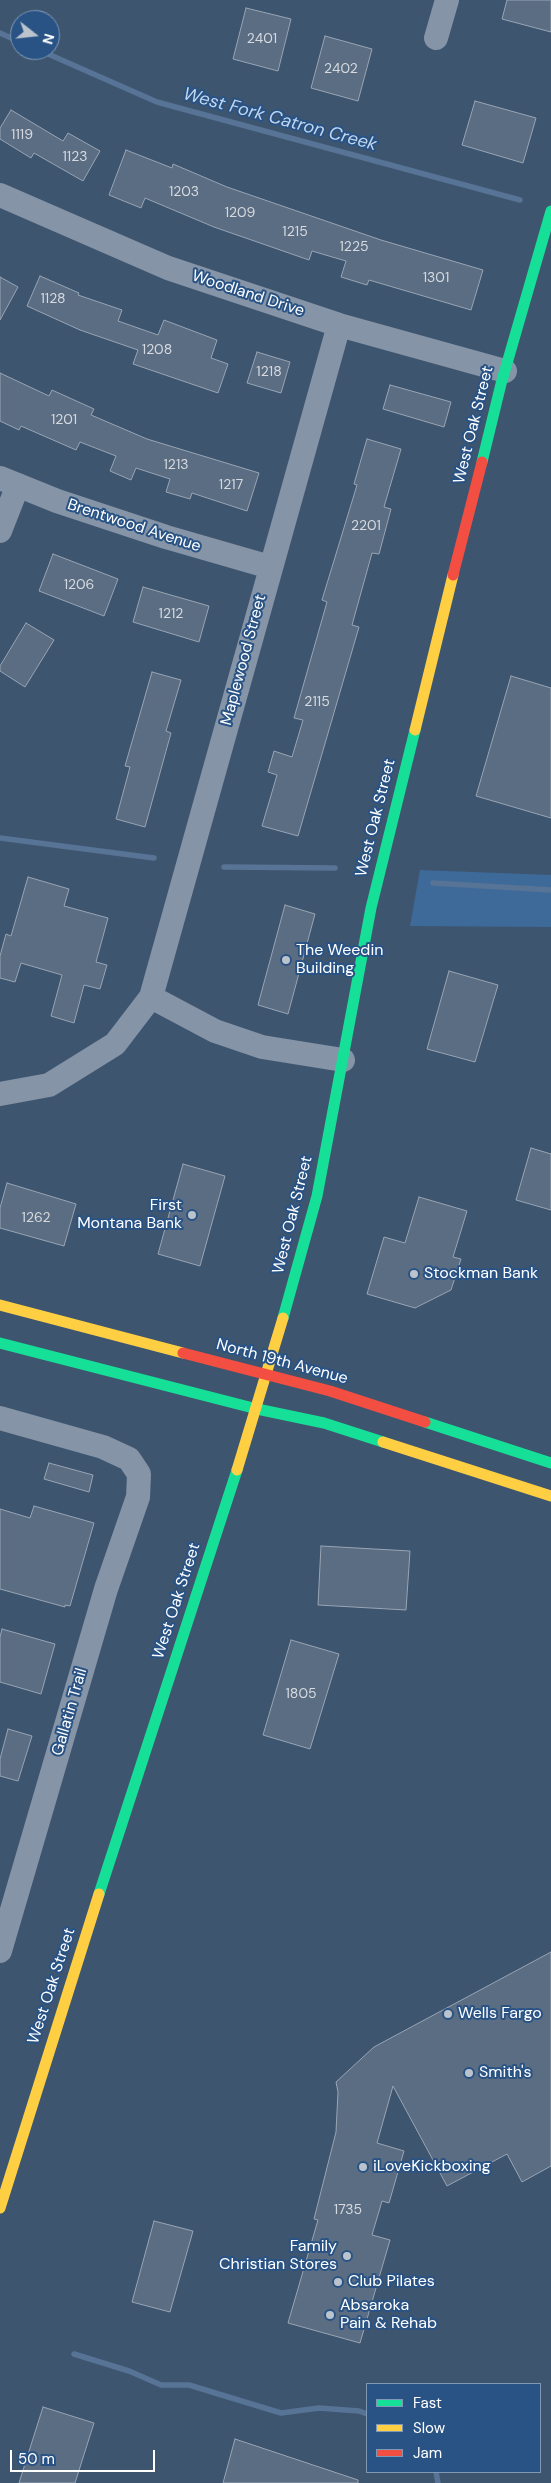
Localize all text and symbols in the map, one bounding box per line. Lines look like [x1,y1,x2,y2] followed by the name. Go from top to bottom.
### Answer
[10,10,60,60] north arrow
[38,31,59,46] text: N
[247,31,277,47] house number: 2401
[324,61,358,77] house number: 2402
[181,84,379,156] water label: West Fork Catron Creek
[11,127,33,143] house number: 1119
[62,149,88,165] house number: 1123
[169,184,199,200] house number: 1203
[225,205,255,221] house number: 1209
[282,224,308,240] house number: 1215
[339,239,369,255] house number: 1225
[189,267,307,321] street label: Woodland Drive
[423,270,449,286] house number: 1301
[40,291,66,307] house number: 1128
[142,342,172,358] house number: 1208
[256,364,282,380] house number: 1218
[450,364,498,486] street label: West Oak Street
[51,412,77,428] house number: 1201
[163,457,189,473] house number: 1213
[219,477,243,493] house number: 1217
[65,495,203,557] street label: Brentwood Avenue
[351,518,381,534] house number: 2201
[64,577,94,593] house number: 1206
[217,592,271,728] street label: Maplewood Street
[159,606,183,622] house number: 1212
[304,694,330,710] house number: 2115
[352,757,400,879] street label: West Oak Street
[296,941,383,979] place label: The Weedin Building
[280,954,292,966] marker: The Weedin Building
[269,1154,317,1276] street label: West Oak Street
[77,1196,182,1234] place label: First Montana Bank
[186,1209,198,1221] marker: First Montana Bank
[22,1210,50,1226] house number: 1262
[424,1264,538,1284] place label: Stockman Bank
[408,1268,420,1280] marker: Stockman Bank
[214,1335,350,1389] street label: North 19th Avenue
[149,1541,205,1661] street label: West Oak Street
[48,1666,92,1758] street label: Gallatin Trail
[286,1686,316,1702] house number: 1805
[24,1926,80,2046] street label: West Oak Street
[458,2004,542,2024] place label: Wells Fargo
[442,2008,454,2020] marker: Wells Fargo
[479,2063,532,2083] place label: Smith's
[463,2067,475,2079] marker: Smith's
[373,2157,491,2177] place label: iLoveKickboxing
[357,2161,369,2173] marker: iLoveKickboxing
[334,2202,362,2218] house number: 1735
[219,2237,337,2275] place label: Family Christian Stores
[341,2250,353,2262] marker: Family Christian Stores
[348,2272,435,2292] place label: Club Pilates
[332,2276,344,2288] marker: Club Pilates
[340,2296,437,2334] place label: Absaroka Pain & Rehab
[324,2309,336,2321] marker: Absaroka Pain & Rehab
[366,2383,541,2473] legend
[413,2393,442,2413] text: Fast
[413,2418,445,2438] text: Slow
[12,2440,158,2472] scale bar
[413,2443,442,2463] text: Jam
[18,2449,55,2469] text: 50 m

